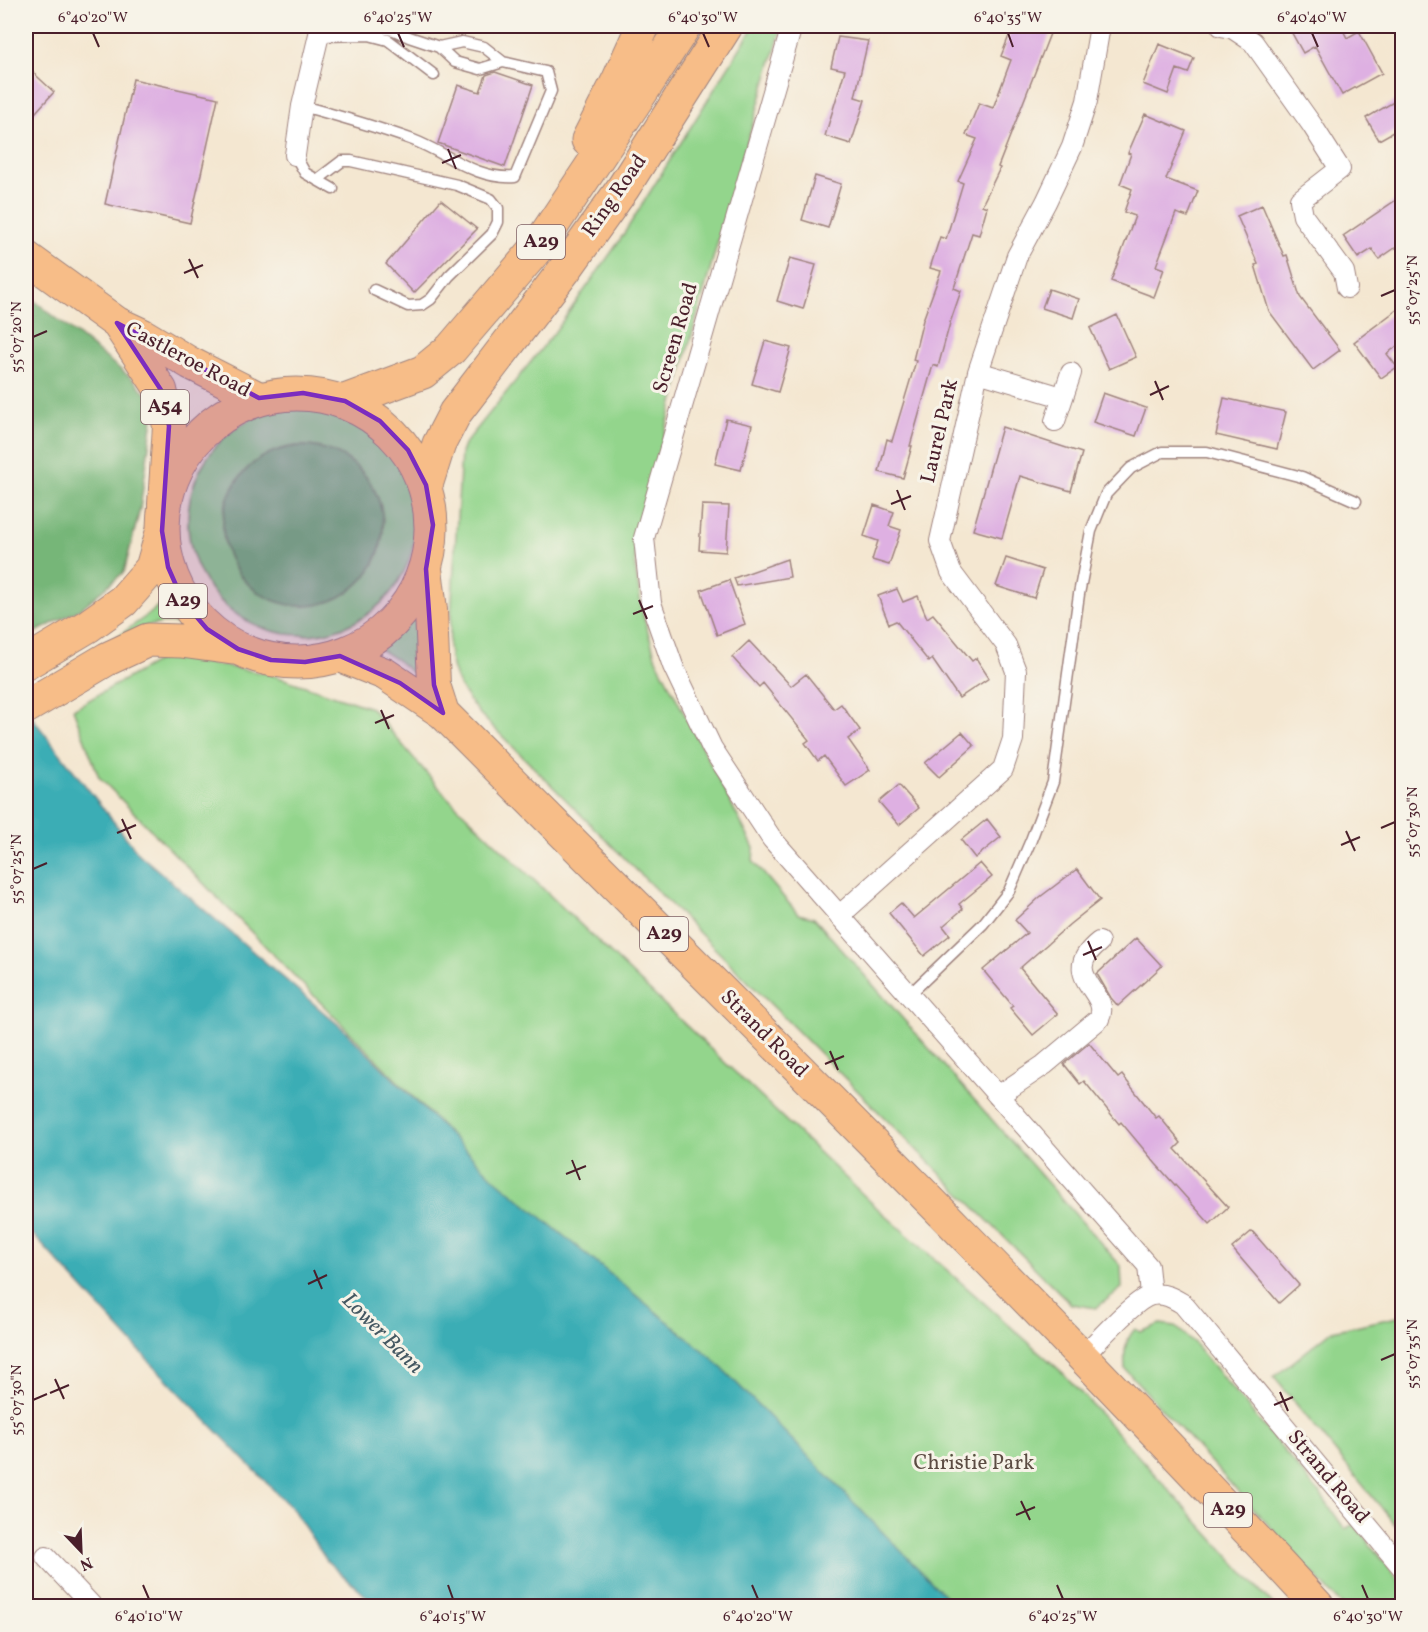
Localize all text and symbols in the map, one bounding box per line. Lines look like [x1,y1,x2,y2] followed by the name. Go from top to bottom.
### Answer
[58,8,128,29] text: 6°40'20"W
[364,8,432,29] text: 6°40'25"W
[668,8,738,29] text: 6°40'30"W
[974,8,1042,29] text: 6°40'35"W
[1277,8,1347,29] text: 6°40'40"W
[576,149,654,243] street label: Ring Road
[517,225,565,259] road number: A29
[1403,255,1424,325] text: 55°07'25"N
[646,279,706,397] street label: Screen Road
[7,301,28,373] text: 55°07'20"N
[120,315,256,405] street label: Castleroe Road
[914,375,966,486] street label: Laurel Park
[141,390,189,424] road number: A54
[159,584,207,618] road number: A29
[1403,786,1424,858] text: 55°07'30"N
[7,834,28,904] text: 55°07'25"N
[640,917,688,951] road number: A29
[713,983,815,1085] street label: Strand Road
[334,1286,430,1382] water label: Lower Bann
[1403,1319,1424,1389] text: 55°07'35"N
[7,1364,28,1436] text: 55°07'30"N
[1280,1424,1376,1530] street label: Strand Road
[913,1449,1035,1478] park label: Christie Park
[1204,1493,1252,1527] road number: A29
[51,1521,111,1581] north arrow
[76,1551,96,1576] text: N
[115,1607,183,1628] text: 6°40'10"W
[420,1607,486,1628] text: 6°40'15"W
[723,1607,793,1628] text: 6°40'20"W
[1029,1607,1097,1628] text: 6°40'25"W
[1333,1607,1403,1628] text: 6°40'30"W

